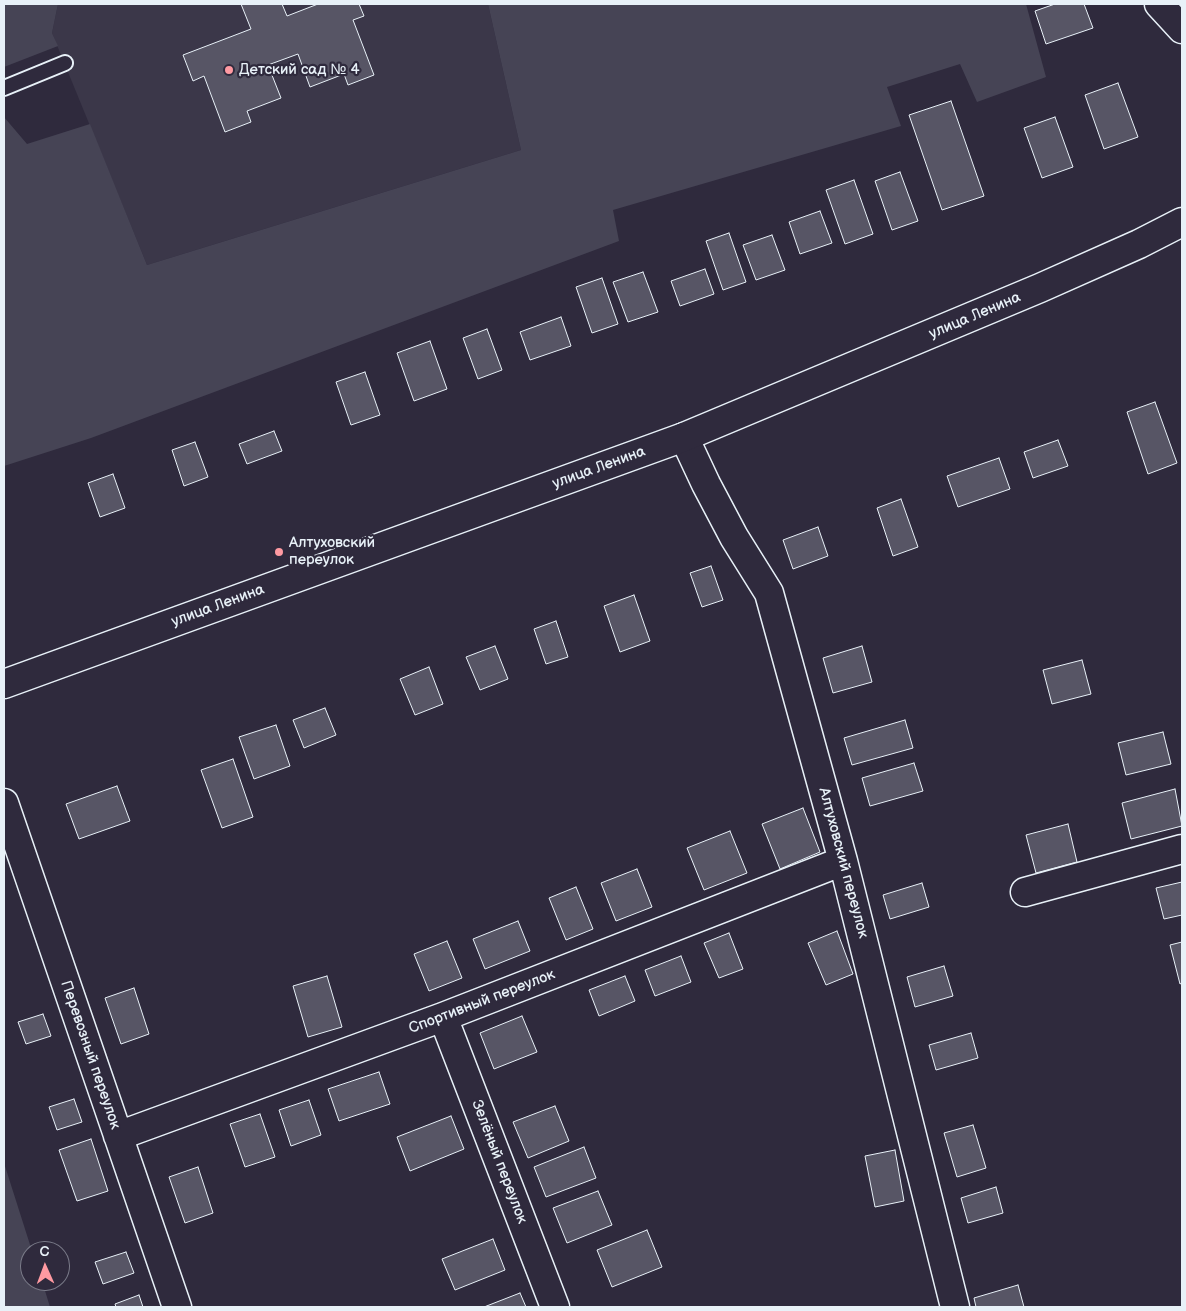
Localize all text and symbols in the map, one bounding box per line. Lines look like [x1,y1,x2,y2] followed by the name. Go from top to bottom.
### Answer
[239,61,360,79] place label: Детский сад № 4
[223,64,235,76] marker: Детский сад № 4
[927,289,1023,343] street label: улица Ленина
[550,443,648,493] street label: улица Ленина
[289,534,375,569] place label: Алтуховский переулок
[273,546,285,558] marker: Алтуховский переулок
[169,581,267,631] street label: улица Ленина
[814,786,872,940] street label: Алтуховский переулок
[406,966,558,1038] street label: Спортивный переулок
[56,978,124,1132] street label: Перевозный переулок
[467,1098,531,1226] street label: Зелёный переулок
[20,1241,70,1291] north arrow
[39,1243,50,1260] text: С

